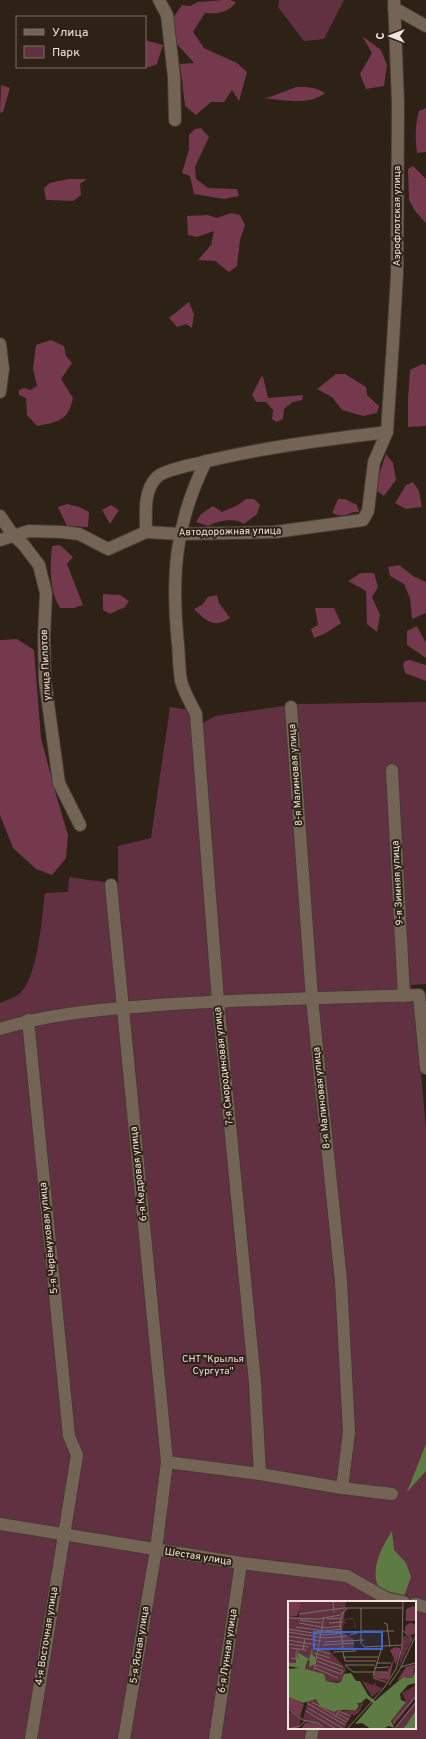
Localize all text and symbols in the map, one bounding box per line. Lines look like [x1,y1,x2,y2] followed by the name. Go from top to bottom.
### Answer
[16,16,146,68] legend
[370,16,410,56] north arrow
[52,25,88,41] text: Улица
[374,32,388,40] text: С
[52,45,80,61] text: Парк
[391,166,404,266] street label: Аэрофлотская улица
[179,525,281,539] street label: Автодорожная улица
[38,629,54,701] street label: улица Пилотов
[286,723,306,827] street label: 8-я Малиновая улица
[389,840,407,926] street label: 9-я Зимняя улица
[211,1006,237,1126] street label: 7-я Смородиновая улица
[310,1046,334,1150] street label: 8-я Малиновая улица
[128,1126,150,1222] street label: 6-я Кедровая улица
[37,1182,61,1294] street label: 5-я Черёмуховая улица
[182,1353,244,1378] park label: CНТ "Крылья Сургута"
[164,1545,232,1569] street label: Шестая улица
[33,1586,61,1686] street label: 4-я Восточная улица
[288,1601,416,1729] inset map
[127,1605,153,1685] street label: 5-я Ясная улица
[216,1608,240,1694] street label: 6-я Лунная улица

